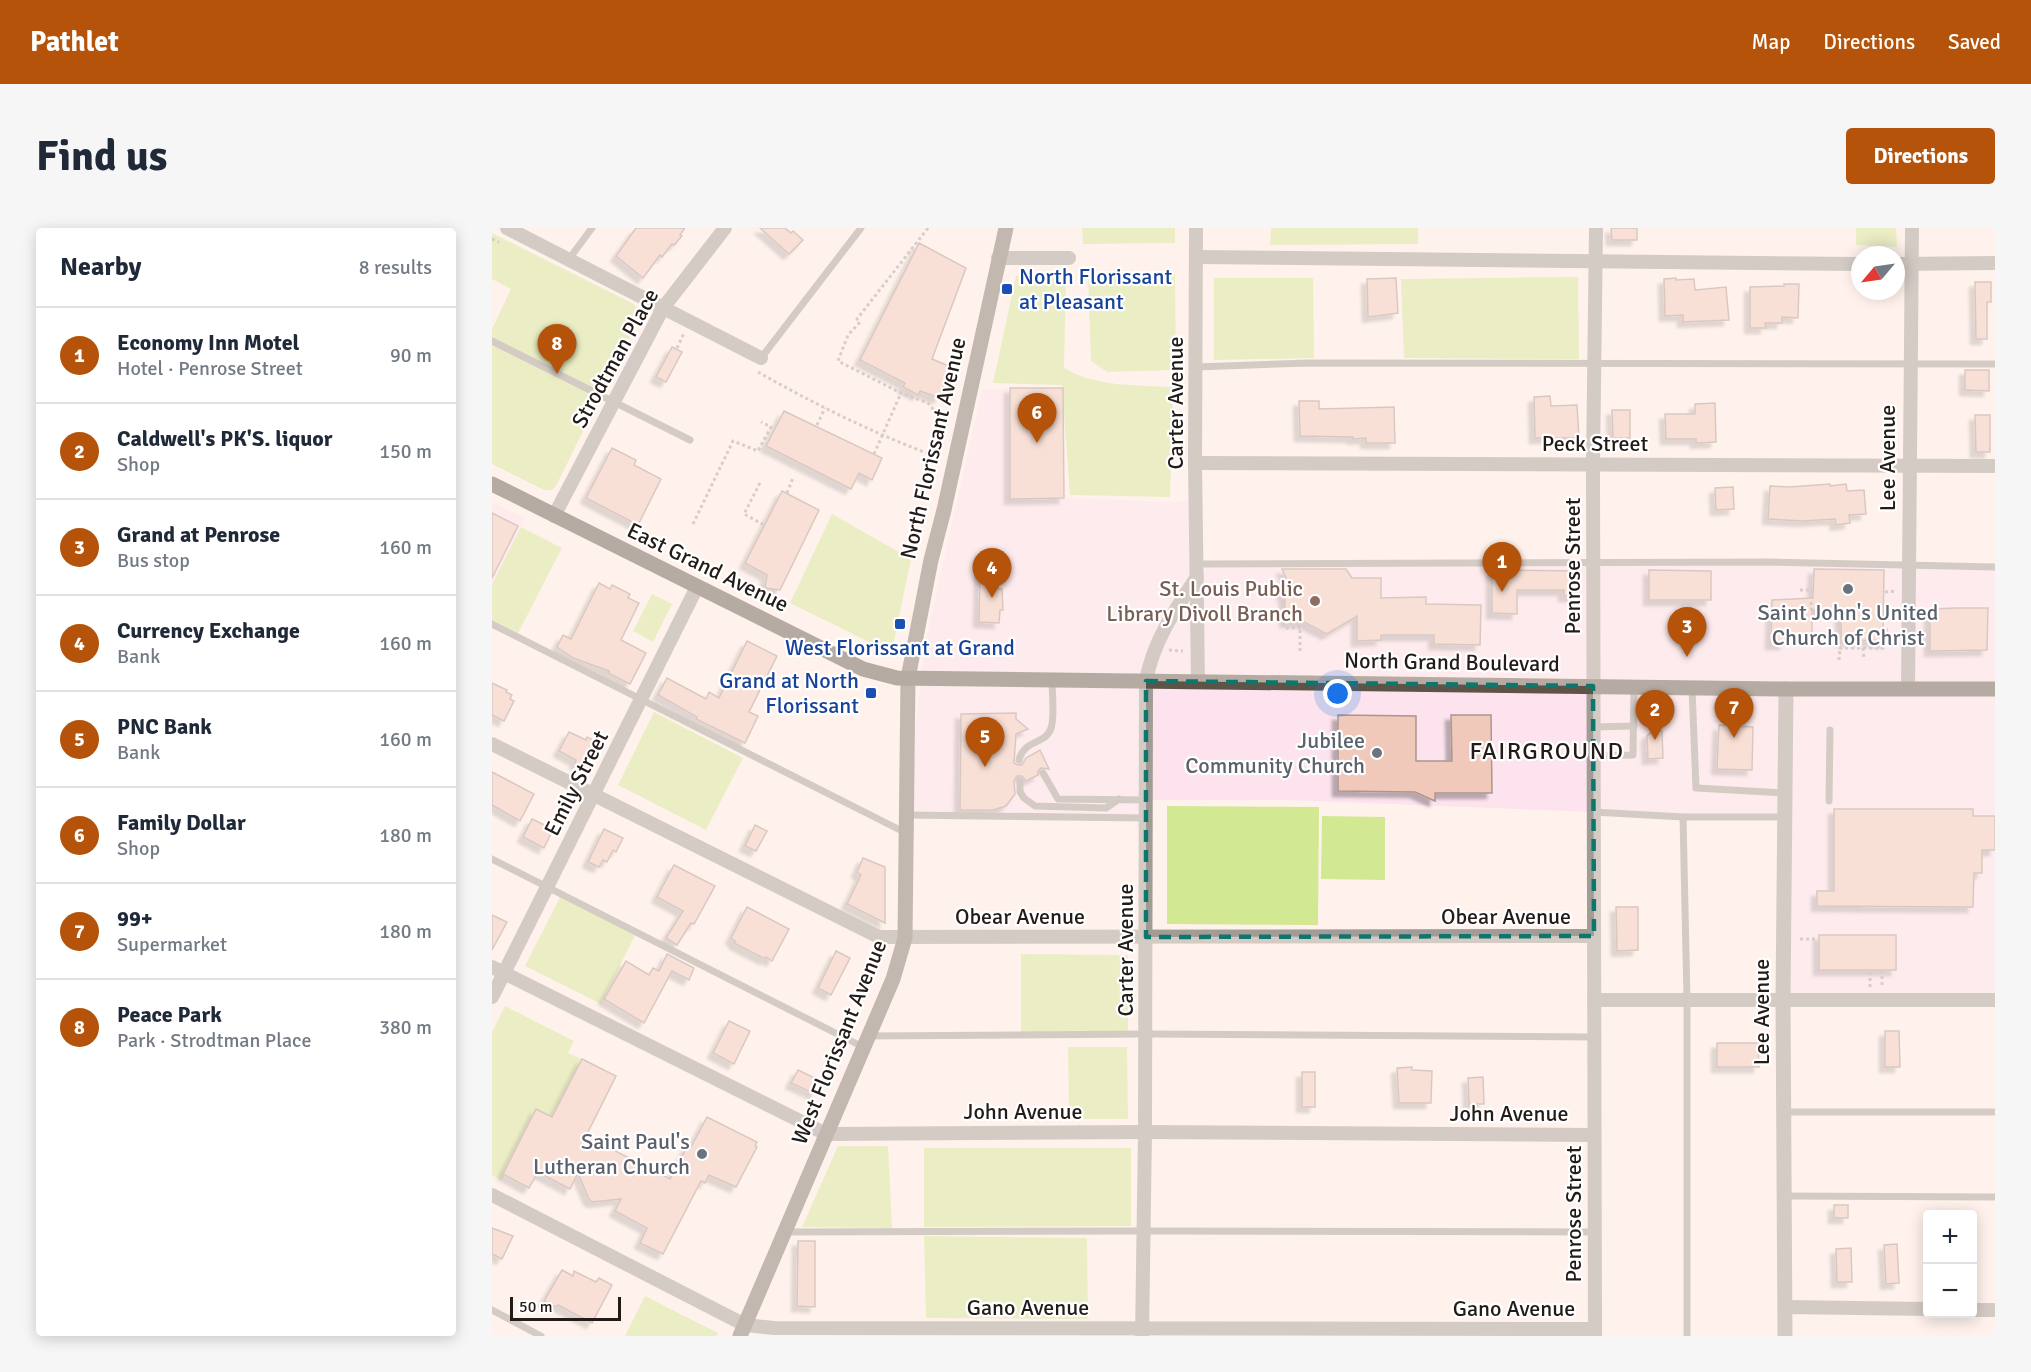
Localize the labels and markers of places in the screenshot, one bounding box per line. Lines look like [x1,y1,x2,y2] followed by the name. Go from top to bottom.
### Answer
[1019,263,1172,315] place label: North Florissant at Pleasant
[1000,282,1014,296] marker: North Florissant at Pleasant
[538,324,576,374] pin: 8
[1018,394,1056,443] pin: 6
[1482,542,1522,592] pin: 1
[972,548,1012,598] pin: 4
[1106,575,1303,627] place label: St. Louis Public Library Divoll Branch
[1841,582,1855,596] marker: Saint John's United Church of Christ
[1308,594,1322,608] marker: St. Louis Public Library Divoll Branch
[1758,599,1938,651] place label: Saint John's United Church of Christ
[1668,608,1706,657] pin: 3
[893,617,907,631] marker: West Florissant at Grand
[785,634,1015,661] place label: West Florissant at Grand
[719,667,859,719] place label: Grand at North Florissant
[864,686,878,700] marker: Grand at North Florissant
[1714,688,1754,738] pin: 7
[1636,690,1674,740] pin: 2
[966,718,1004,767] pin: 5
[1185,727,1365,779] place label: Jubilee Community Church
[1370,746,1384,760] marker: Jubilee Community Church
[533,1128,690,1180] place label: Saint Paul's Lutheran Church
[695,1147,709,1161] marker: Saint Paul's Lutheran Church

